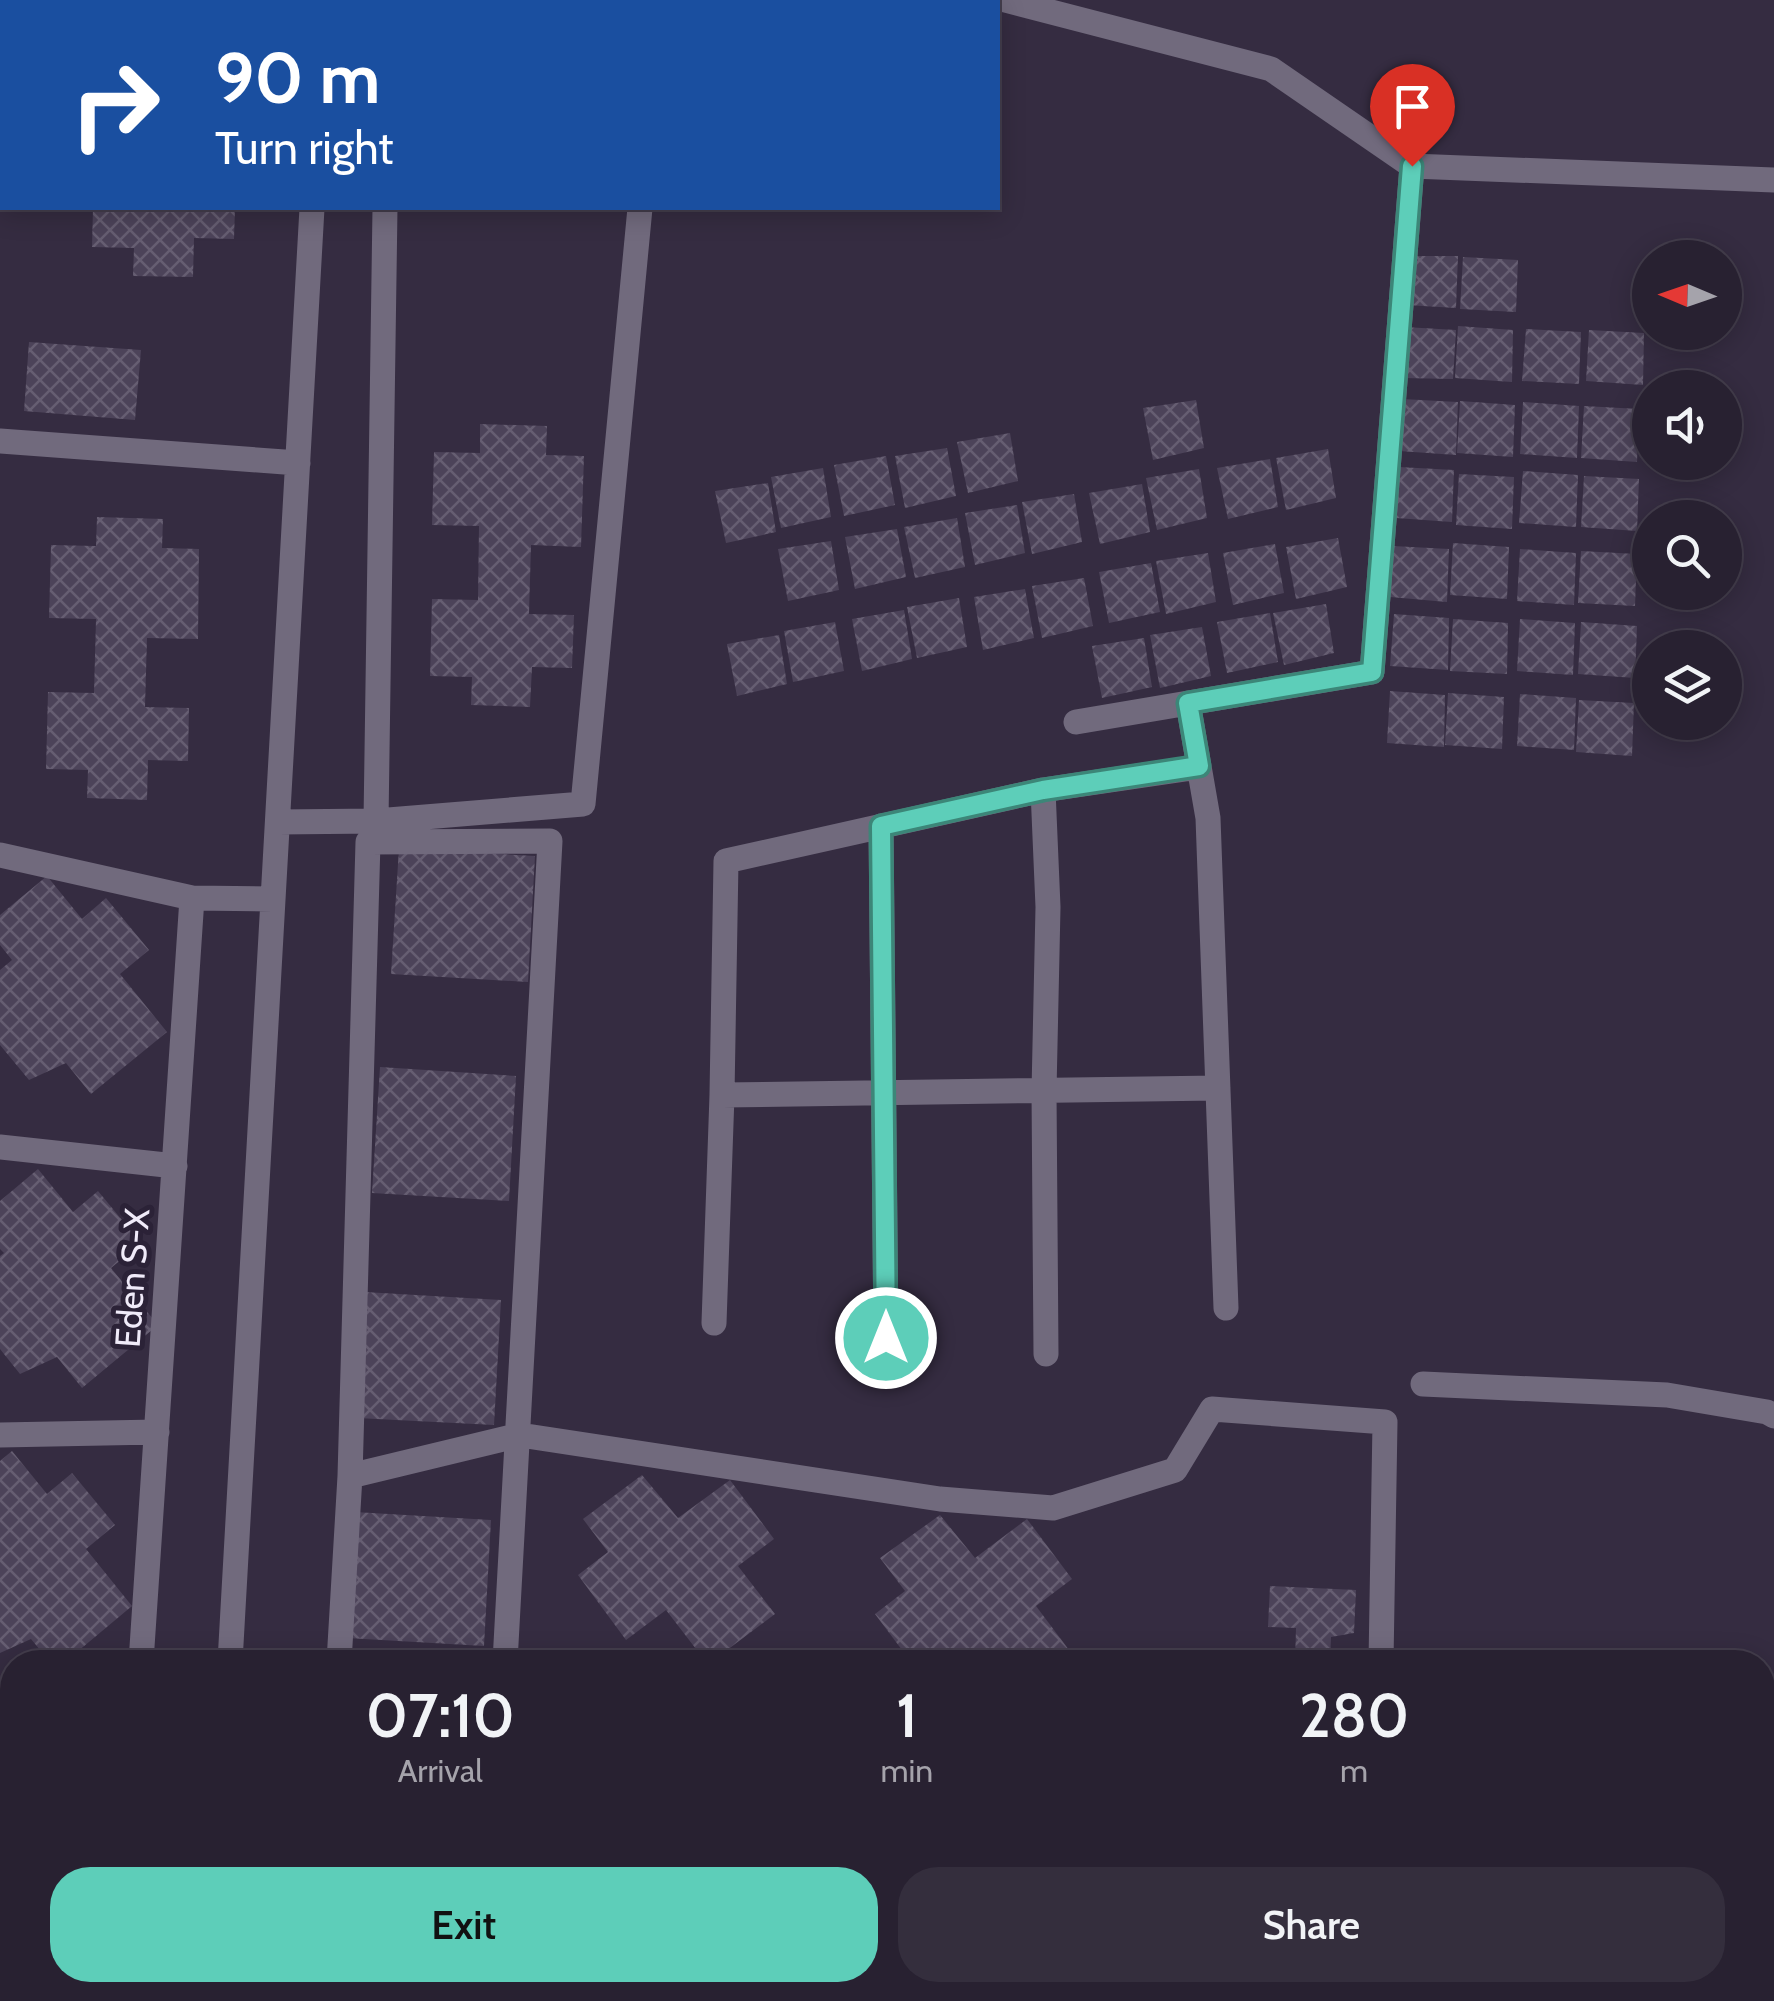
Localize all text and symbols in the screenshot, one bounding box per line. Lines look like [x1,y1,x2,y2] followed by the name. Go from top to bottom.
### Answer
[215,35,380,121] text: 90 m
[50,40,180,170] icon: right
[1370,64,1455,167] pin
[1385,79,1440,134] icon: arrive
[215,121,394,175] text: Turn right
[1632,240,1742,350] north arrow
[1632,240,1742,740] map controls
[1632,370,1742,480] button: sound
[1632,500,1742,610] button: search
[1632,630,1742,740] button: layers
[106,1207,158,1349] street label: Eden S-X
[834,1286,938,1390] position arrow
[366,1679,515,1752] text: 07:10
[896,1679,917,1752] text: 1
[1299,1679,1409,1752] text: 280
[398,1751,483,1790] text: Arrival
[880,1751,933,1790] text: min
[1340,1751,1368,1790] text: m
[50,1867,878,1982] button: Exit
[898,1867,1725,1982] button: Share

